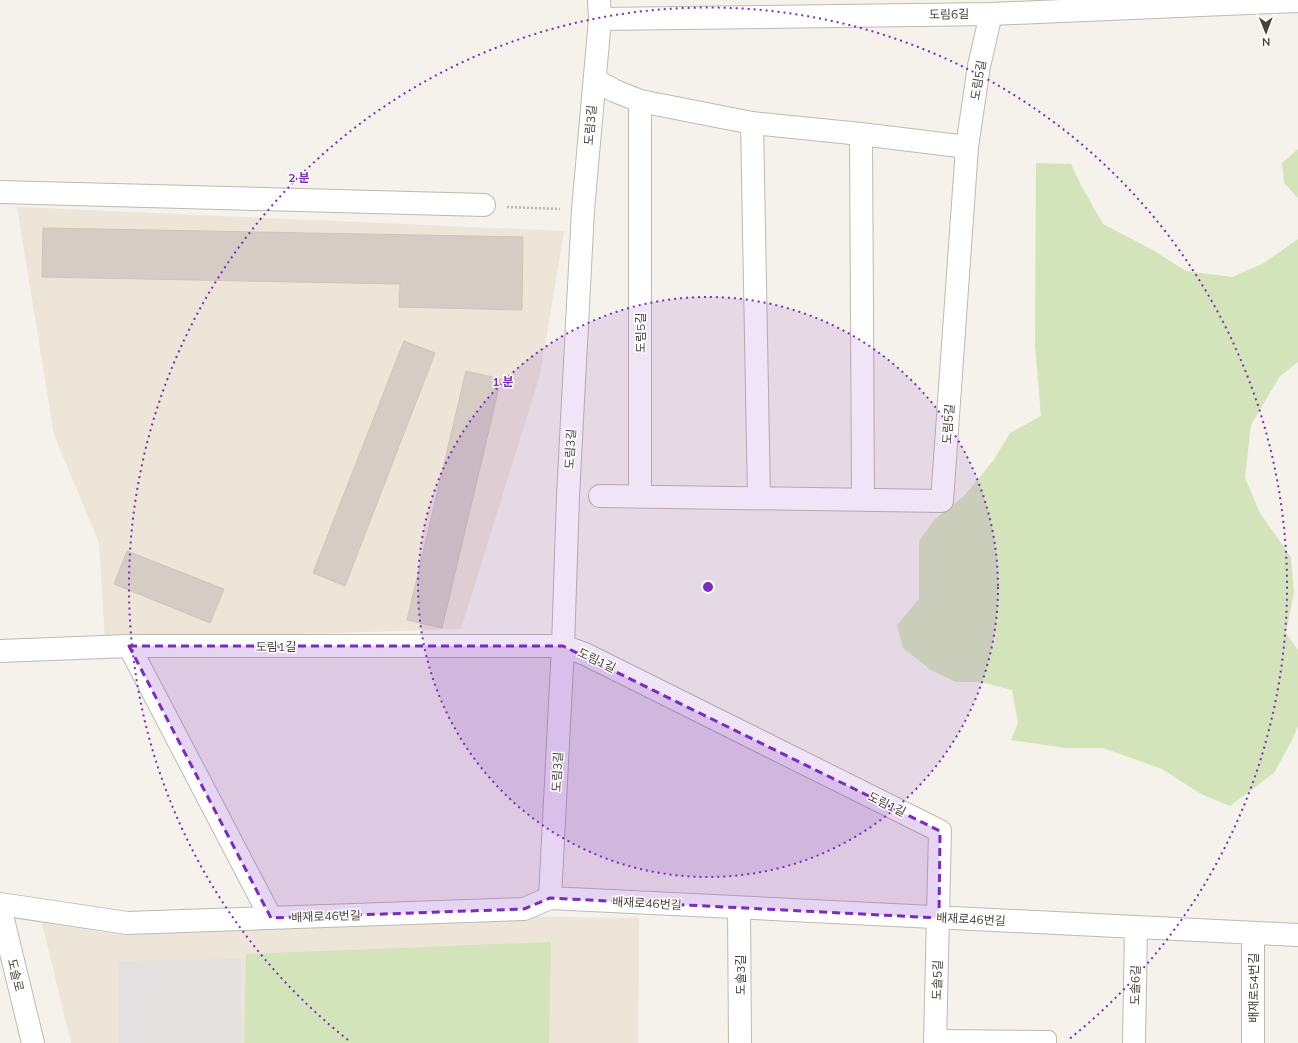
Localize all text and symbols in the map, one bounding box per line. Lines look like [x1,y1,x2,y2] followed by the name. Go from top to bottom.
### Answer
[929,6,969,22] street label: 도림6길
[1246,12,1286,52] north arrow
[1262,35,1270,49] text: N
[967,59,989,101] street label: 도림5길
[581,104,599,146] street label: 도림3길
[288,170,310,185] text: 2 분
[633,313,648,353] street label: 도림5길
[492,374,514,389] text: 1 분
[939,403,957,445] street label: 도림5길
[561,428,579,470] street label: 도림3길
[701,580,715,594] centre of rings
[256,639,296,654] street label: 도림1길
[576,645,618,675] street label: 도림1길
[548,751,566,793] street label: 도림3길
[866,788,908,820] street label: 도림1길
[612,894,682,912] street label: 배재로46번길
[291,907,361,925] street label: 배재로46번길
[936,910,1006,928] street label: 배재로46번길
[1246,953,1261,1023] street label: 배재로54번길
[733,955,748,995] street label: 도솔3길
[5,957,27,993] street label: 도솔로
[929,960,945,1000] street label: 도솔5길
[1127,965,1143,1005] street label: 도솔6길

